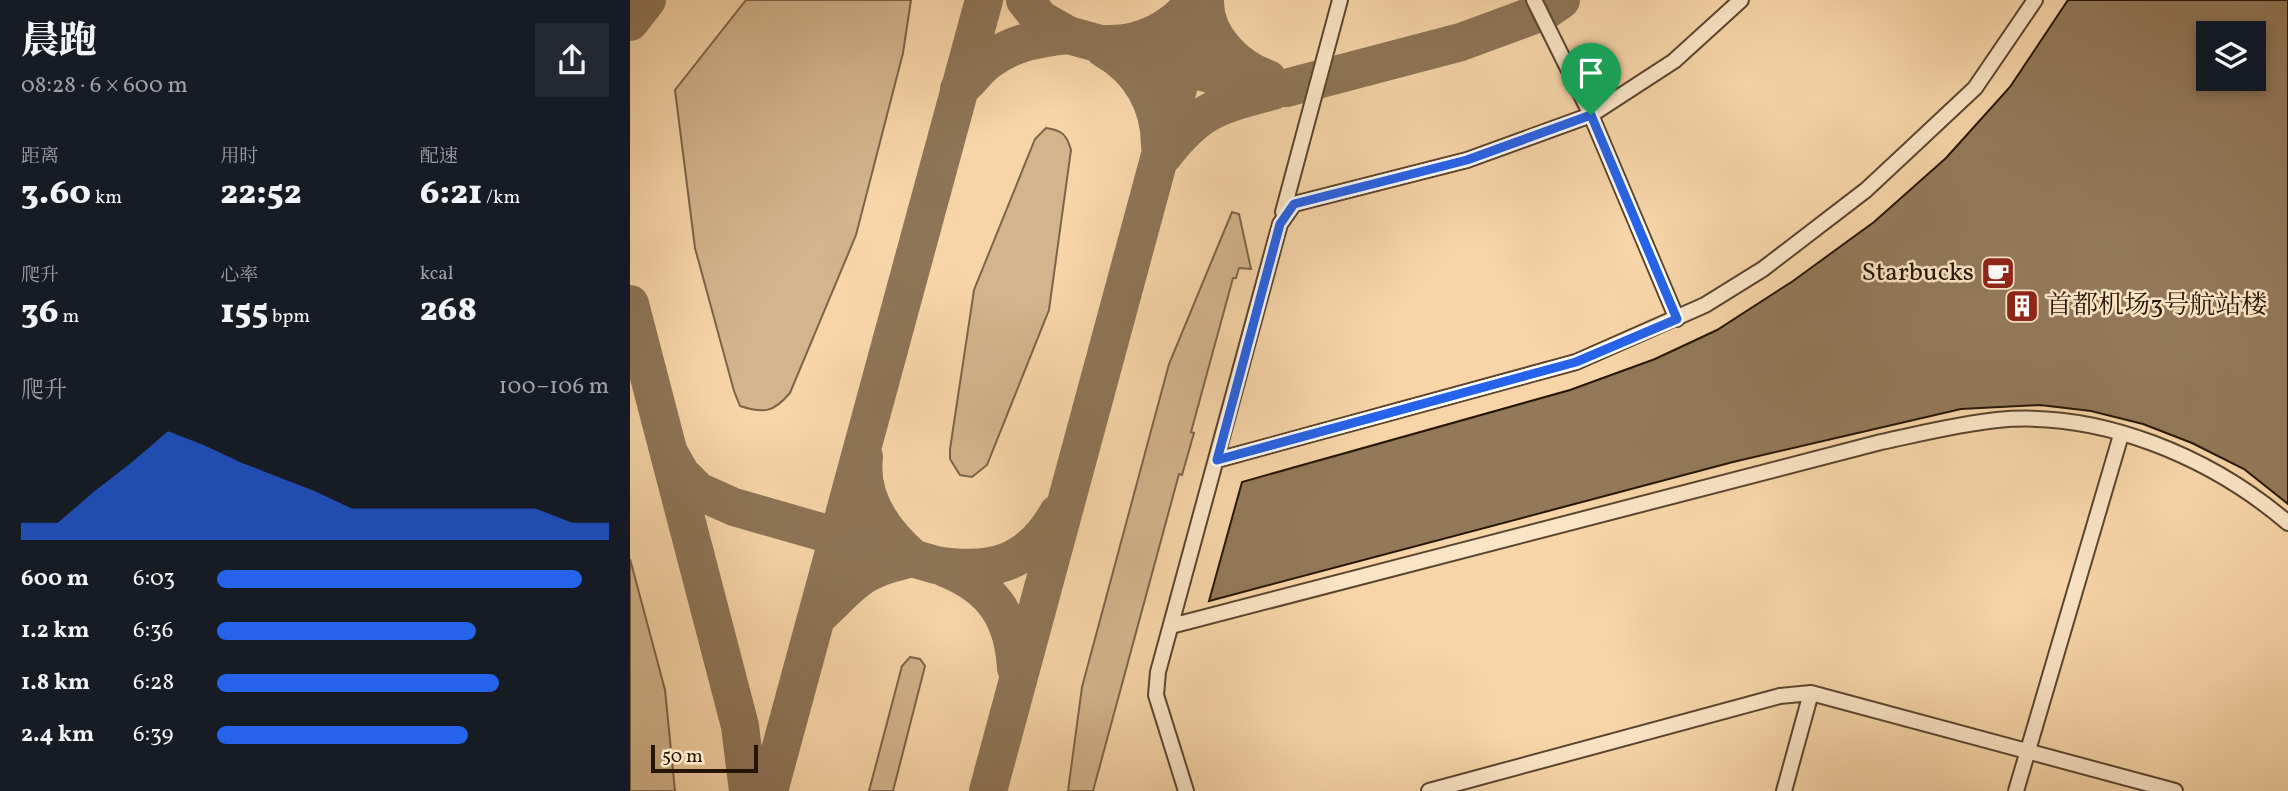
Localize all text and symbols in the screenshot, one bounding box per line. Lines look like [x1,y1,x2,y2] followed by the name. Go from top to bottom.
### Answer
[21,17,97,70] text: 晨跑
[2196,21,2266,91] map controls
[2196,21,2266,91] button: layers
[535,23,609,97] button: share
[1561,43,1621,115] pin
[1572,54,1610,92] icon: arrive
[21,70,188,102] text: 08:28 · 6 × 600 m
[21,144,59,170] text: 距离
[220,144,258,170] text: 用时
[420,144,458,170] text: 配速
[21,170,91,218] text: 3.60
[220,170,302,218] text: 22:52
[420,170,482,218] text: 6:21
[91,185,122,211] text: km
[482,185,520,211] text: /km
[1979,254,2017,292] cafe icon: Starbucks
[1862,255,1974,291] place label: Starbucks
[420,261,453,287] text: kcal
[21,263,59,289] text: 爬升
[220,263,258,289] text: 心率
[420,287,477,335] text: 268
[2003,287,2041,325] building icon: 首都机场3号航站楼
[2046,288,2267,324] place label: 首都机场3号航站楼
[21,289,59,337] text: 36
[220,289,268,337] text: 155
[59,304,79,330] text: m
[268,304,310,330] text: bpm
[499,371,609,403] text: 100–106 m
[21,375,67,407] text: 爬升
[21,563,89,595] text: 600 m
[133,563,175,595] text: 6:03
[21,615,90,647] text: 1.2 km
[133,615,174,647] text: 6:36
[21,667,90,699] text: 1.8 km
[133,667,174,699] text: 6:28
[21,719,94,751] text: 2.4 km
[133,719,173,751] text: 6:39
[651,742,758,774] scale bar
[662,744,703,770] text: 50 m

